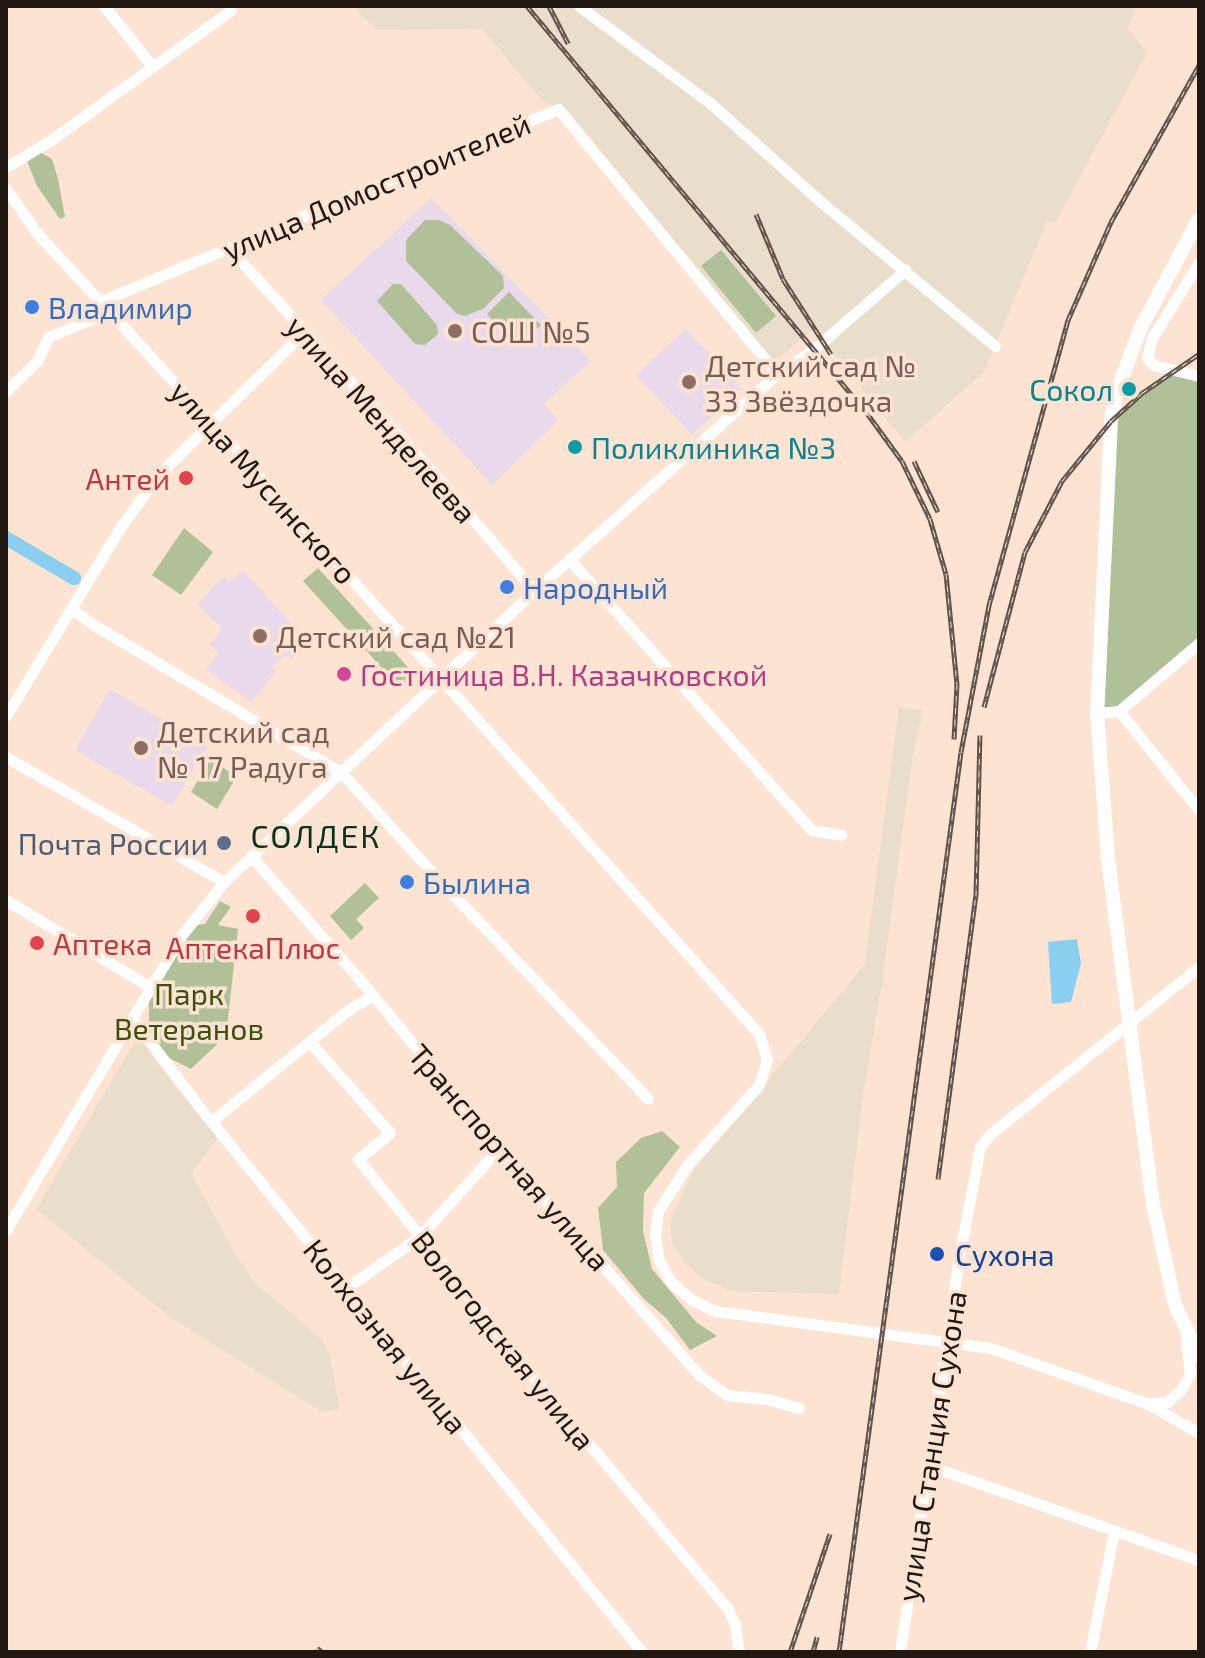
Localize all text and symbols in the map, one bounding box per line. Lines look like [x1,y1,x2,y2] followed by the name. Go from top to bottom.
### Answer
[217,105,535,267] street label: улица Домостроителей
[48,289,193,325] place label: Владимир
[23,298,41,316] marker: Владимир
[279,308,485,530] street label: улица Менделеева
[471,313,590,349] place label: СОШ №5
[446,322,464,340] marker: СОШ №5
[705,347,916,418] place label: Детский сад № 33 Звёздочка
[1029,371,1113,407] place label: Сокол
[163,373,365,591] street label: улица Мусинского
[680,373,698,391] marker: Детский сад № 33 Звёздочка
[1120,380,1138,398] marker: Сокол
[591,429,836,465] place label: Поликлиника №3
[566,438,584,456] marker: Поликлиника №3
[86,460,170,496] place label: Антей
[177,469,195,487] marker: Антей
[523,569,668,605] place label: Народный
[498,578,516,596] marker: Народный
[276,618,516,654] place label: Детский сад №21
[251,627,269,645] marker: Детский сад №21
[360,656,767,692] place label: Гостиница В.Н. Казачковской
[335,665,353,683] marker: Гостиница В.Н. Казачковской
[157,713,330,784] place label: Детский сад № 17 Радуга
[132,739,150,757] marker: Детский сад № 17 Радуга
[250,816,382,854] district label: СОЛДЕК
[18,825,208,861] place label: Почта России
[215,834,233,852] marker: Почта России
[423,864,531,900] place label: Былина
[398,873,416,891] marker: Былина
[244,907,262,925] marker: АптекаПлюс
[53,925,152,961] place label: Аптека
[166,929,340,965] place label: АптекаПлюс
[28,934,46,952] marker: Аптека
[114,975,264,1046] park label: Парк Ветеранов
[402,1036,618,1278] street label: Транспортная улица
[405,1223,603,1457] street label: Вологодская улица
[297,1232,475,1440] street label: Колхозная улица
[955,1236,1055,1272] place label: Сухона
[926,1243,948,1265] marker: Сухона
[889,1288,973,1604] street label: улица Станция Сухона

